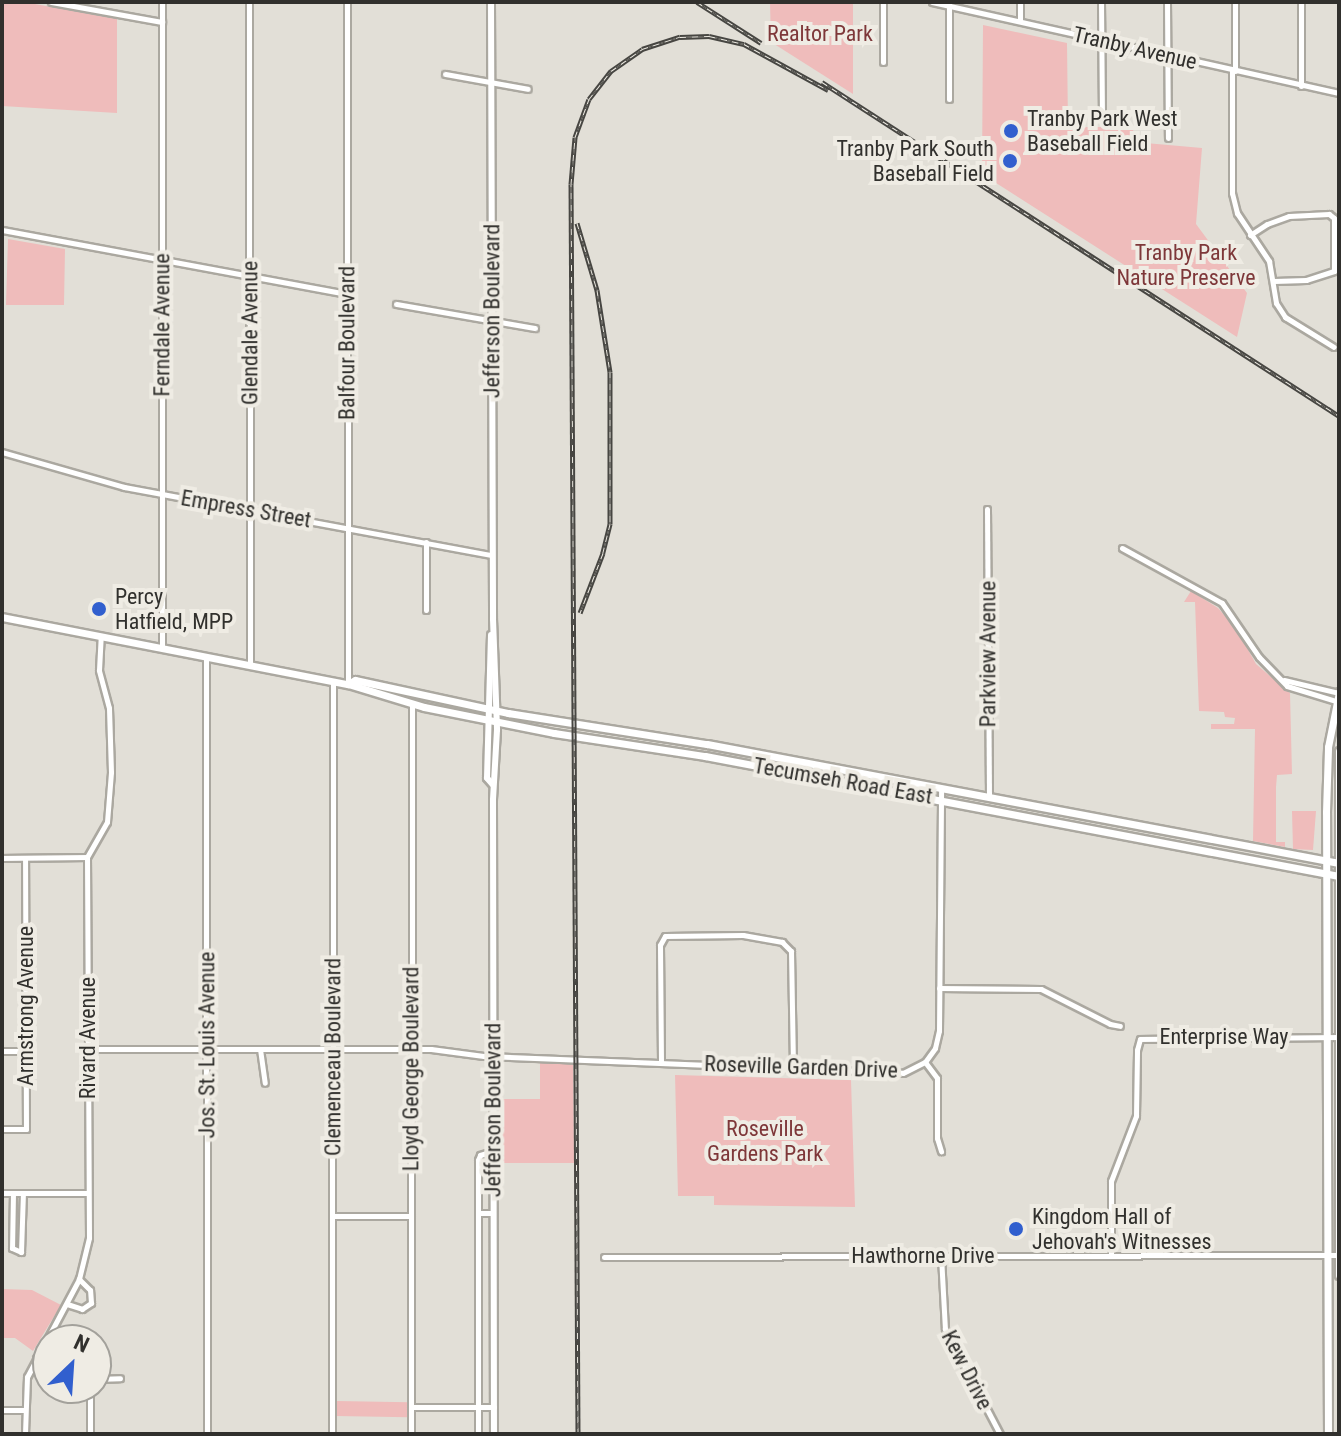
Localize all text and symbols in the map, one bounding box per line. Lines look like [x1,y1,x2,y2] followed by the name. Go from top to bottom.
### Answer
[767,21,873,47] park label: Realtor Park
[1070,21,1200,75] street label: Tranby Avenue
[1027,105,1178,156] place label: Tranby Park West Baseball Field
[1002,122,1020,140] marker: Tranby Park West Baseball Field
[836,135,994,186] place label: Tranby Park South Baseball Field
[1001,152,1019,170] marker: Tranby Park South Baseball Field
[479,224,505,398] street label: Jefferson Boulevard
[1116,239,1256,290] park label: Tranby Park Nature Preserve
[149,253,175,397] street label: Ferndale Avenue
[237,261,263,405] street label: Glendale Avenue
[334,266,360,420] street label: Balfour Boulevard
[179,485,313,533] street label: Empress Street
[975,581,1001,727] street label: Parkview Avenue
[115,583,233,634] place label: Percy Hatfield, MPP
[90,600,108,618] marker: Percy Hatfield, MPP
[751,752,935,810] street label: Tecumseh Road East
[13,926,39,1086] street label: Armstrong Avenue
[194,952,220,1138] street label: Jos. St. Louis Avenue
[320,958,346,1156] street label: Clemenceau Boulevard
[398,967,424,1171] street label: Lloyd George Boulevard
[75,977,101,1099] street label: Rivard Avenue
[480,1023,506,1197] street label: Jefferson Boulevard
[1159,1024,1289,1050] street label: Enterprise Way
[704,1050,898,1084] street label: Roseville Garden Drive
[707,1115,823,1166] park label: Roseville Gardens Park
[1032,1203,1212,1254] place label: Kingdom Hall of Jehovah's Witnesses
[1007,1220,1025,1238] marker: Kingdom Hall of Jehovah's Witnesses
[851,1243,995,1269] street label: Hawthorne Drive
[32,1324,112,1404] north arrow
[936,1326,998,1414] street label: Kew Drive
[70,1329,93,1358] text: N

